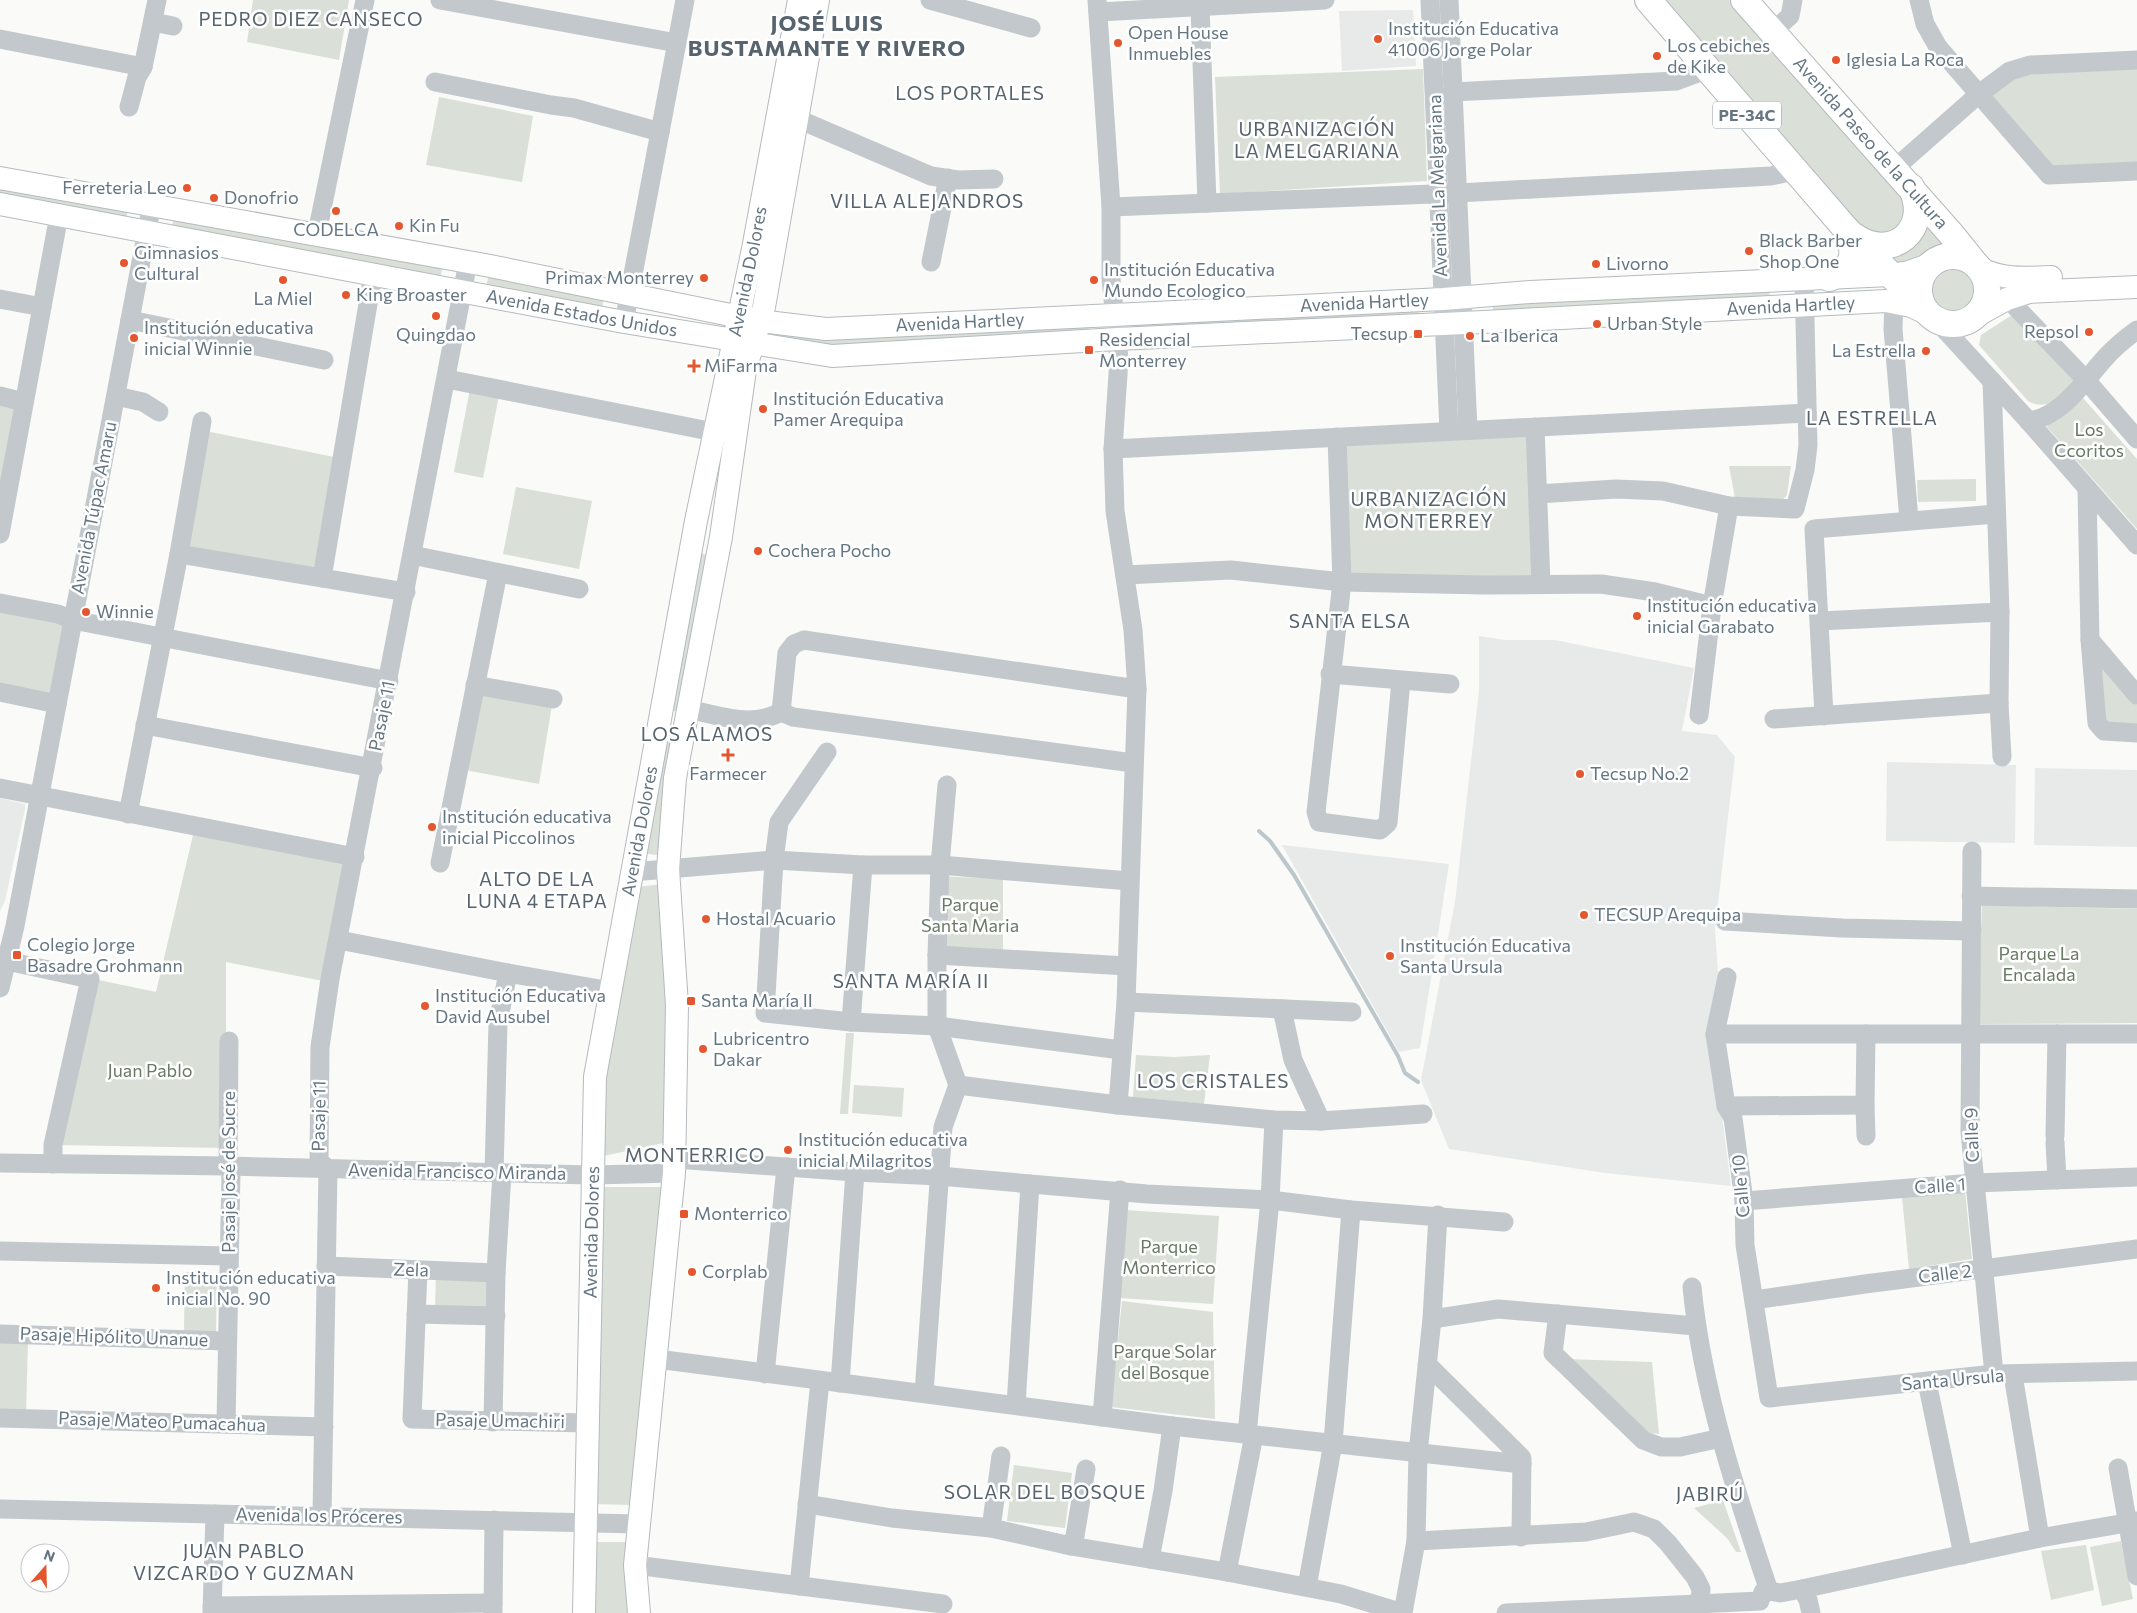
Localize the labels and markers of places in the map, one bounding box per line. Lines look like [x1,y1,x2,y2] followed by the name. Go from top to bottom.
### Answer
[1388,17,1559,60] place label: Institución Educativa 41006 Jorge Polar
[1128,21,1229,64] place label: Open House Inmuebles
[1372,33,1384,45] marker: Institución Educativa 41006 Jorge Polar
[1667,34,1770,77] place label: Los cebiches de Kike
[1112,37,1124,49] marker: Open House Inmuebles
[1846,48,1964,70] place label: Iglesia La Roca
[1651,50,1663,62] marker: Los cebiches de Kike
[1830,54,1842,66] marker: Iglesia La Roca
[62,176,177,198] place label: Ferreteria Leo
[181,182,193,194] marker: Ferreteria Leo
[224,186,299,208] place label: Donofrio
[208,192,220,204] marker: Donofrio
[330,205,342,217] marker: CODELCA
[409,214,460,236] place label: Kin Fu
[293,218,379,240] place label: CODELCA
[393,220,405,232] marker: Kin Fu
[1759,229,1862,272] place label: Black Barber Shop One
[134,241,219,284] place label: Gimnasios Cultural
[1743,245,1755,257] marker: Black Barber Shop One
[1606,252,1669,274] place label: Livorno
[118,257,130,269] marker: Gimnasios Cultural
[1104,258,1275,301] place label: Institución Educativa Mundo Ecologico
[1590,258,1602,270] marker: Livorno
[545,266,694,288] place label: Primax Monterrey
[698,272,710,284] marker: Primax Monterrey
[277,274,289,286] marker: La Miel
[1088,274,1100,286] marker: Institución Educativa Mundo Ecologico
[356,283,467,305] place label: King Broaster
[253,287,313,309] place label: La Miel
[340,289,352,301] marker: King Broaster
[430,310,442,322] marker: Quingdao
[1607,312,1702,334] place label: Urban Style
[144,316,314,359] place label: Institución educativa inicial Winnie
[1591,318,1603,330] marker: Urban Style
[2024,320,2079,342] place label: Repsol
[1351,322,1408,344] place label: Tecsup
[396,323,476,345] place label: Quingdao
[1480,324,1558,346] place label: La Iberica
[2083,326,2095,338] marker: Repsol
[1099,328,1191,371] place label: Residencial Monterrey
[1412,328,1424,340] marker: Tecsup
[1464,330,1476,342] marker: La Iberica
[128,332,140,344] marker: Institución educativa inicial Winnie
[1832,339,1916,361] place label: La Estrella
[1083,344,1095,356] marker: Residencial Monterrey
[1920,345,1932,357] marker: La Estrella
[704,354,778,376] place label: MiFarma
[688,360,700,372] marker: MiFarma
[773,387,944,430] place label: Institución Educativa Pamer Arequipa
[757,403,769,415] marker: Institución Educativa Pamer Arequipa
[768,539,891,561] place label: Cochera Pocho
[752,545,764,557] marker: Cochera Pocho
[1647,594,1817,637] place label: Institución educativa inicial Garabato
[96,600,154,622] place label: Winnie
[80,606,92,618] marker: Winnie
[1631,610,1643,622] marker: Institución educativa inicial Garabato
[722,749,734,761] marker: Farmecer
[689,762,767,784] place label: Farmecer
[1590,762,1689,784] place label: Tecsup No.2
[1574,768,1586,780] marker: Tecsup No.2
[442,805,612,848] place label: Institución educativa inicial Piccolinos
[426,821,438,833] marker: Institución educativa inicial Piccolinos
[1594,903,1741,925] place label: TECSUP Arequipa
[716,907,836,929] place label: Hostal Acuario
[1578,909,1590,921] marker: TECSUP Arequipa
[700,913,712,925] marker: Hostal Acuario
[27,933,183,976] place label: Colegio Jorge Basadre Grohmann
[1400,934,1571,977] place label: Institución Educativa Santa Ursula
[11,949,23,961] marker: Colegio Jorge Basadre Grohmann
[1384,950,1396,962] marker: Institución Educativa Santa Ursula
[435,984,606,1027] place label: Institución Educativa David Ausubel
[701,989,813,1011] place label: Santa María II
[685,995,697,1007] marker: Santa María II
[419,1000,431,1012] marker: Institución Educativa David Ausubel
[713,1027,810,1070] place label: Lubricentro Dakar
[697,1043,709,1055] marker: Lubricentro Dakar
[798,1128,968,1171] place label: Institución educativa inicial Milagritos
[782,1144,794,1156] marker: Institución educativa inicial Milagritos
[694,1202,788,1224] place label: Monterrico
[678,1208,690,1220] marker: Monterrico
[702,1260,768,1282] place label: Corplab
[166,1266,336,1309] place label: Institución educativa inicial No. 90
[686,1266,698,1278] marker: Corplab
[150,1282,162,1294] marker: Institución educativa inicial No. 90

